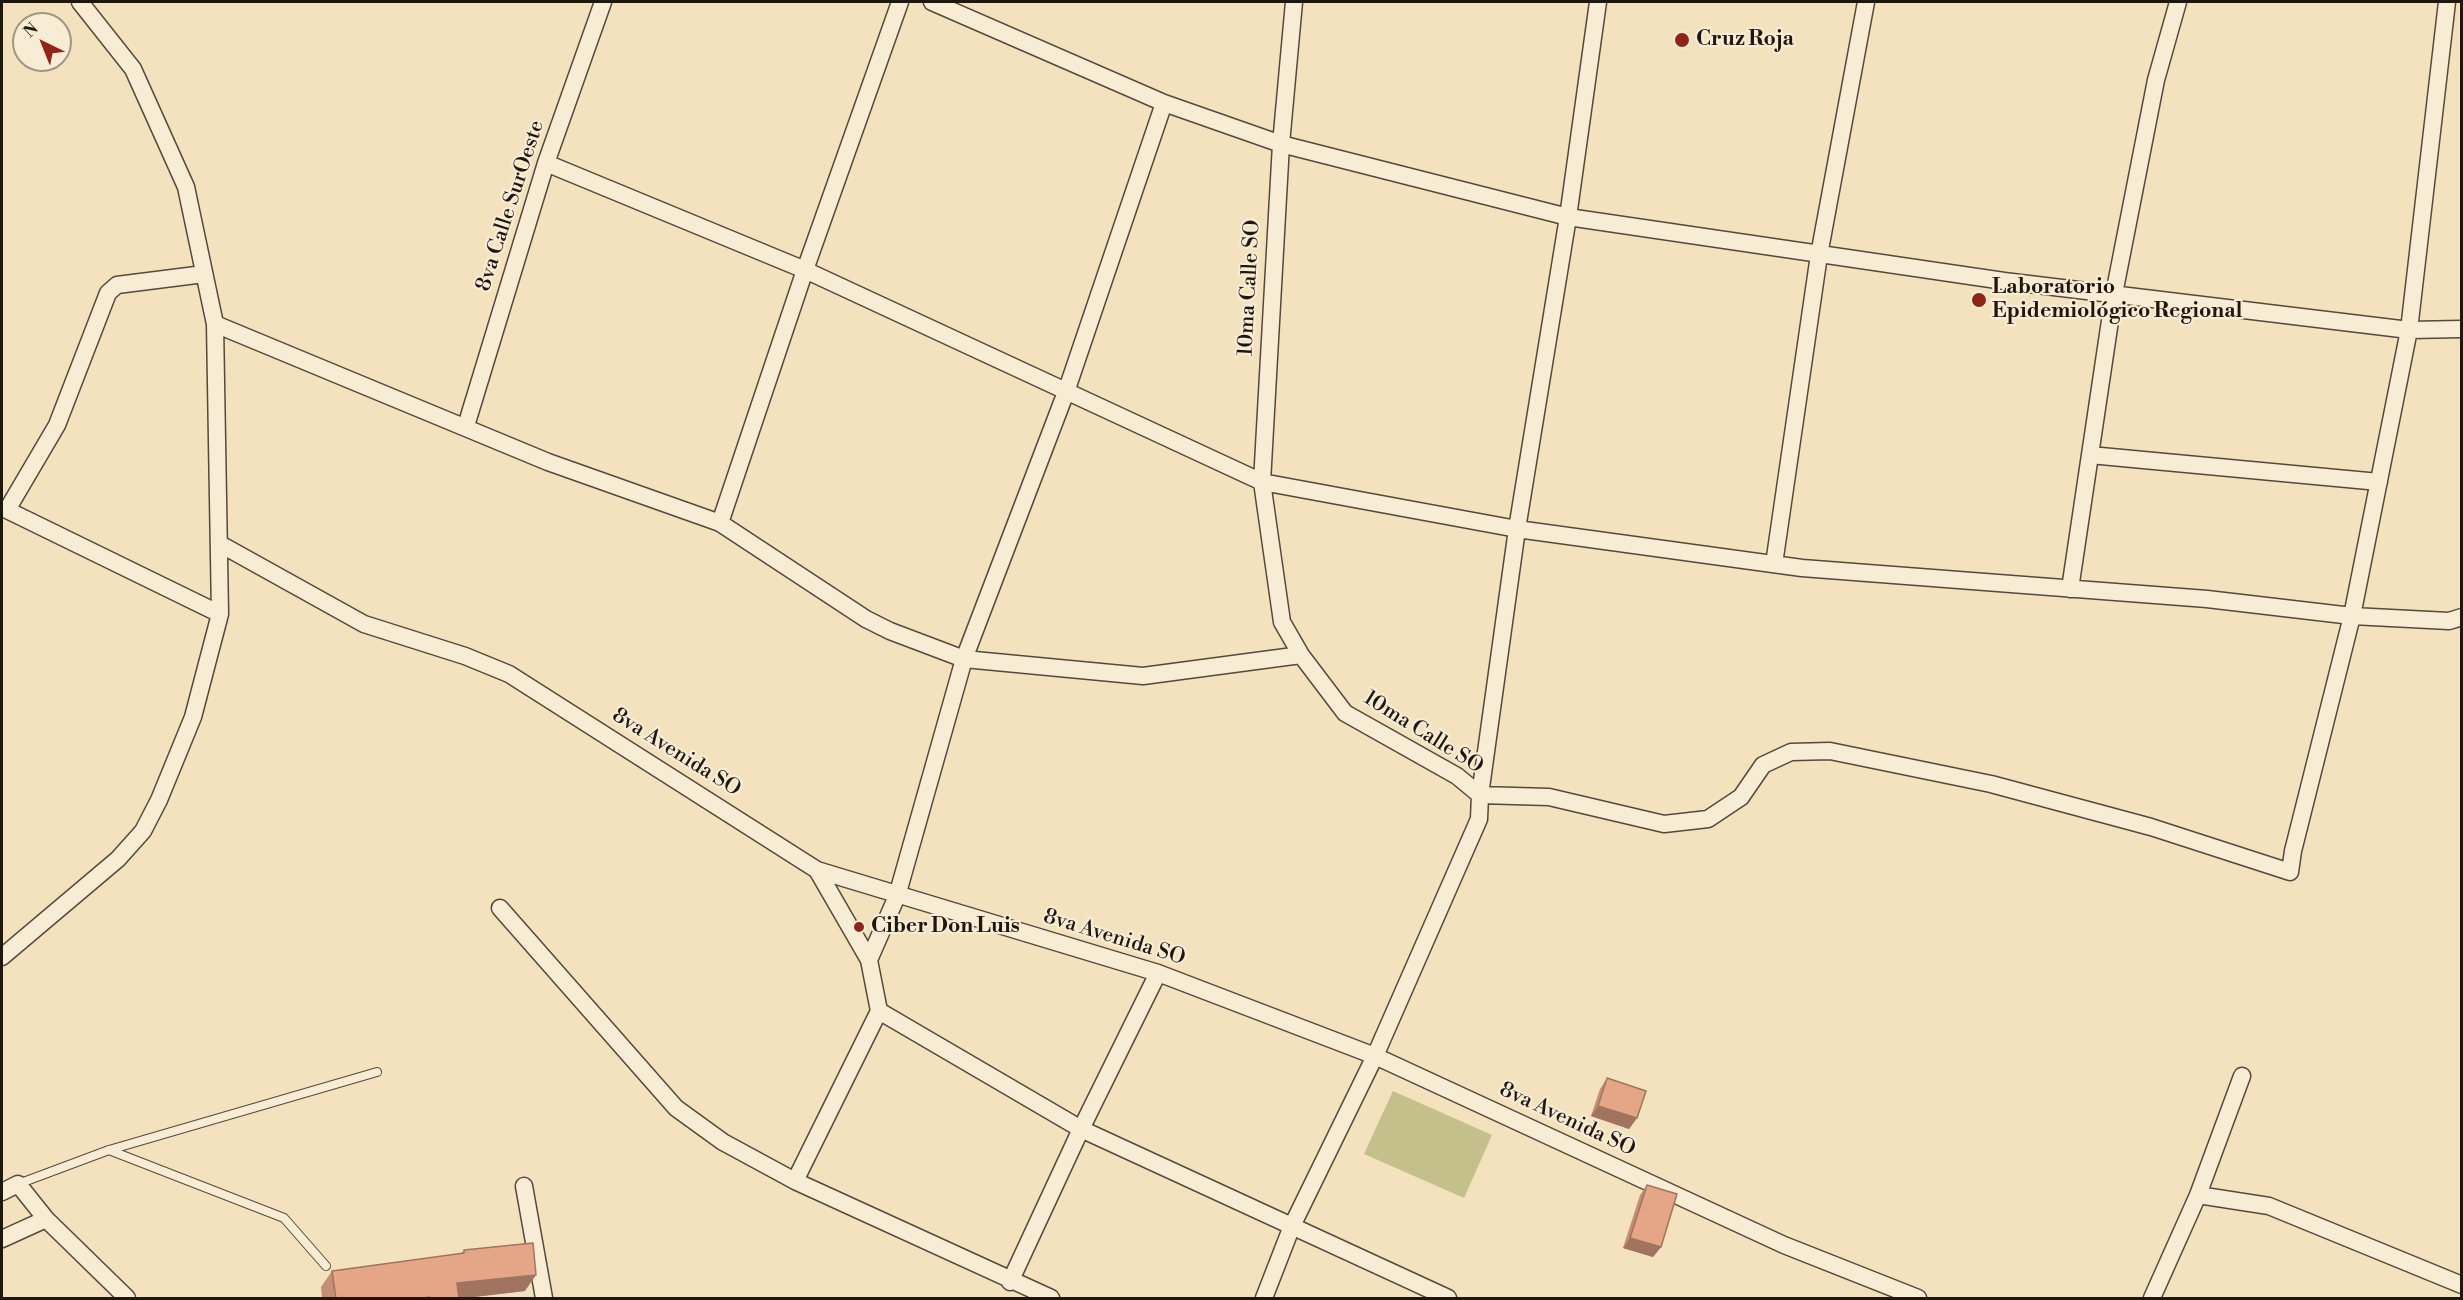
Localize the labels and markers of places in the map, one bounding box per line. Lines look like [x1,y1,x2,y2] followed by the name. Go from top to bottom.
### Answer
[1696,27,1794,53] place label: Cruz Roja
[1673,31,1691,49] marker: Cruz Roja
[1992,275,2242,325] place label: Laboratorio Epidemiológico Regional
[1970,291,1988,309] marker: Laboratorio Epidemiológico Regional
[871,914,1020,940] place label: Ciber Don Luis
[852,920,866,934] marker: Ciber Don Luis

